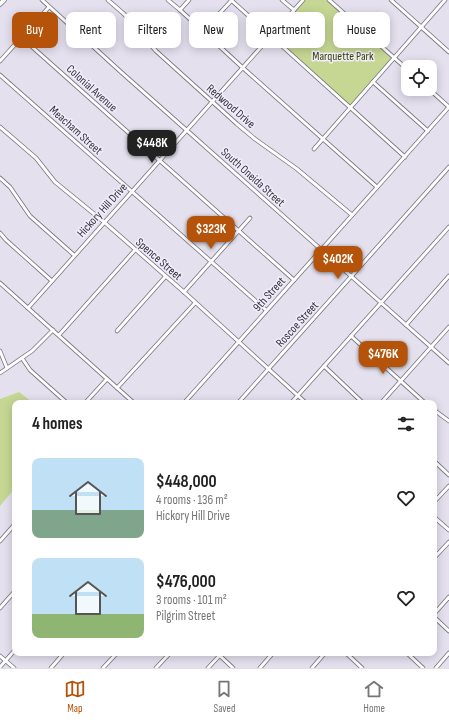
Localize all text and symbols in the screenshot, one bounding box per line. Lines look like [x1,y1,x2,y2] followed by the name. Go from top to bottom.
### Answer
[12,12,58,48] chip: Buy
[66,12,116,48] chip: Rent
[124,12,181,48] chip: Filters
[189,12,238,48] chip: New
[246,12,325,48] chip: Apartment
[333,12,390,48] chip: House
[312,49,374,64] park label: Marquette Park
[401,60,437,96] map controls
[401,60,437,96] button: locate
[63,62,120,115] street label: Colonial Avenue
[203,81,258,132] street label: Redwood Drive
[46,103,105,158] street label: Meacham Street
[124,130,180,164] pin: $448K
[136,135,168,151] text: $448K
[218,145,288,210] street label: South Oneida Street
[74,180,131,241] street label: Hickory Hill Drive
[183,216,239,250] pin: $323K
[196,221,226,237] text: $323K
[132,235,185,284] street label: Spence Street
[310,246,366,280] pin: $402K
[323,251,354,267] text: $402K
[250,274,289,315] street label: 9th Street
[273,298,322,350] street label: Roscoe Street
[355,341,411,375] pin: $476K
[368,346,398,362] text: $476K
[395,413,417,435] icon: filters
[32,414,83,434] text: 4 homes
[156,472,217,492] text: $448,000
[64,474,112,522] icon: home
[395,487,417,509] icon: heart
[156,492,228,508] text: 4 rooms · 136 m²
[156,508,230,524] text: Hickory Hill Drive
[156,572,216,592] text: $476,000
[64,574,112,622] icon: home
[395,587,417,609] icon: heart
[156,592,227,608] text: 3 rooms · 101 m²
[156,608,216,624] text: Pilgrim Street
[64,678,86,715] tab: Map
[213,678,236,715] tab: Saved
[363,678,385,715] tab: Home

